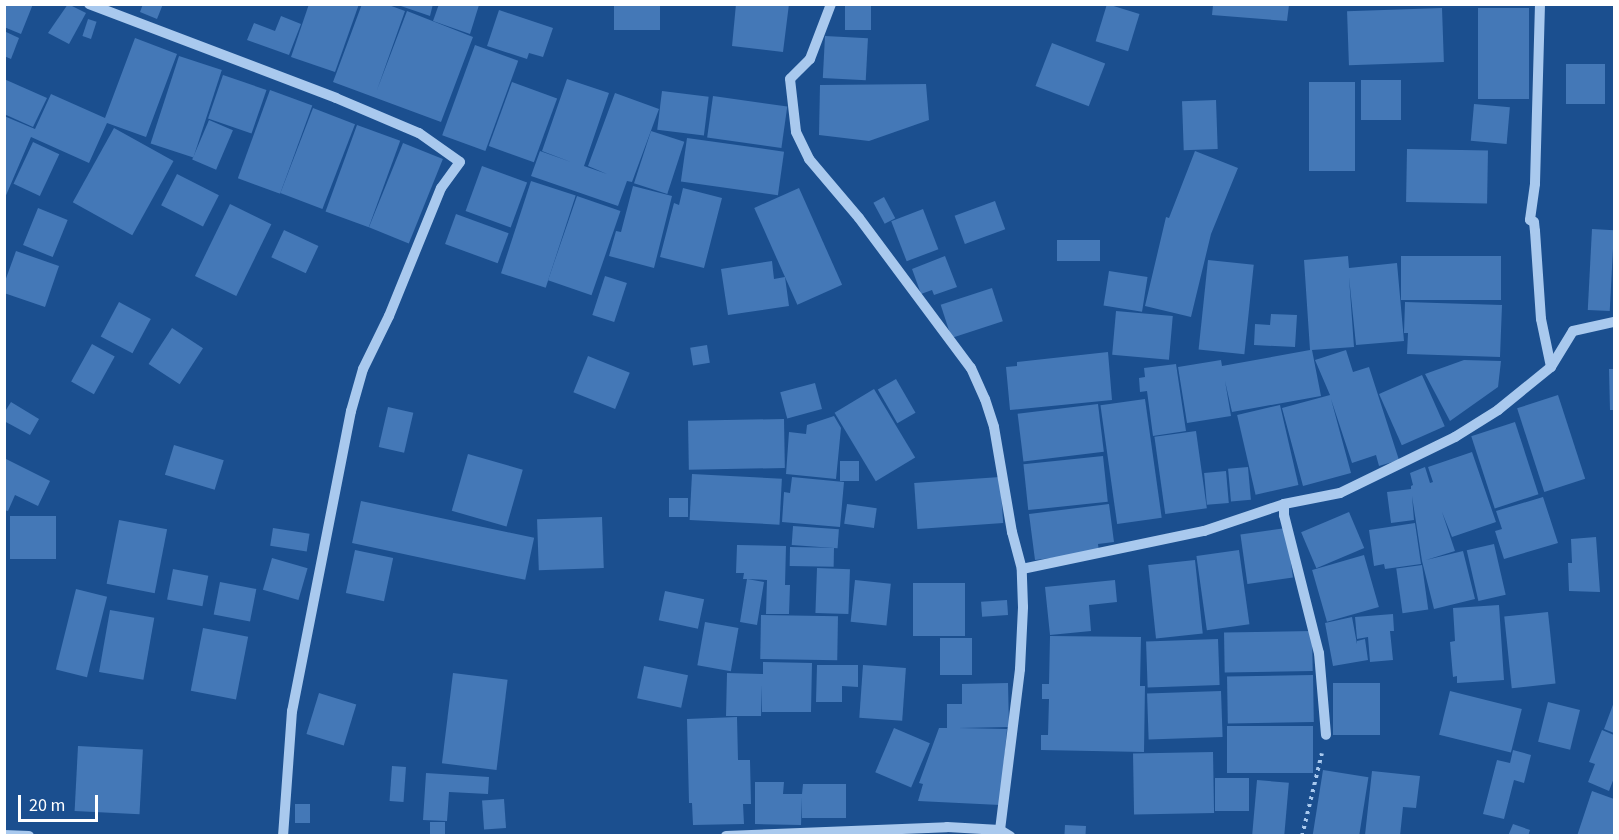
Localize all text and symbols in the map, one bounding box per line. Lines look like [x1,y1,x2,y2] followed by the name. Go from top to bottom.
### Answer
[21,783,100,821] scale bar
[29,793,65,818] text: 20 m

